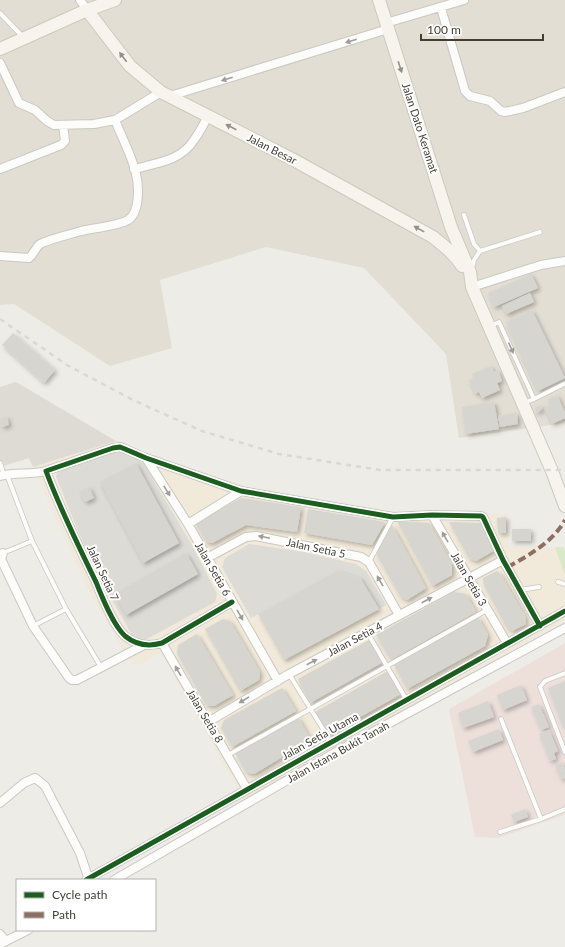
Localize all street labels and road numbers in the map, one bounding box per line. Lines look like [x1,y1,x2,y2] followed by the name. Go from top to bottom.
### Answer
[400,81,441,175] street label: Jalan Dato Keramat
[245,131,299,167] street label: Jalan Besar
[285,535,347,560] street label: Jalan Setia 5
[193,539,234,598] street label: Jalan Setia 6
[85,543,122,603] street label: Jalan Setia 7
[449,549,490,608] street label: Jalan Setia 3
[325,618,385,658] street label: Jalan Setia 4
[184,687,226,745] street label: Jalan Setia 8
[279,709,360,762] street label: Jalan Setia Utama
[284,718,391,785] street label: Jalan Istana Bukit Tanah

